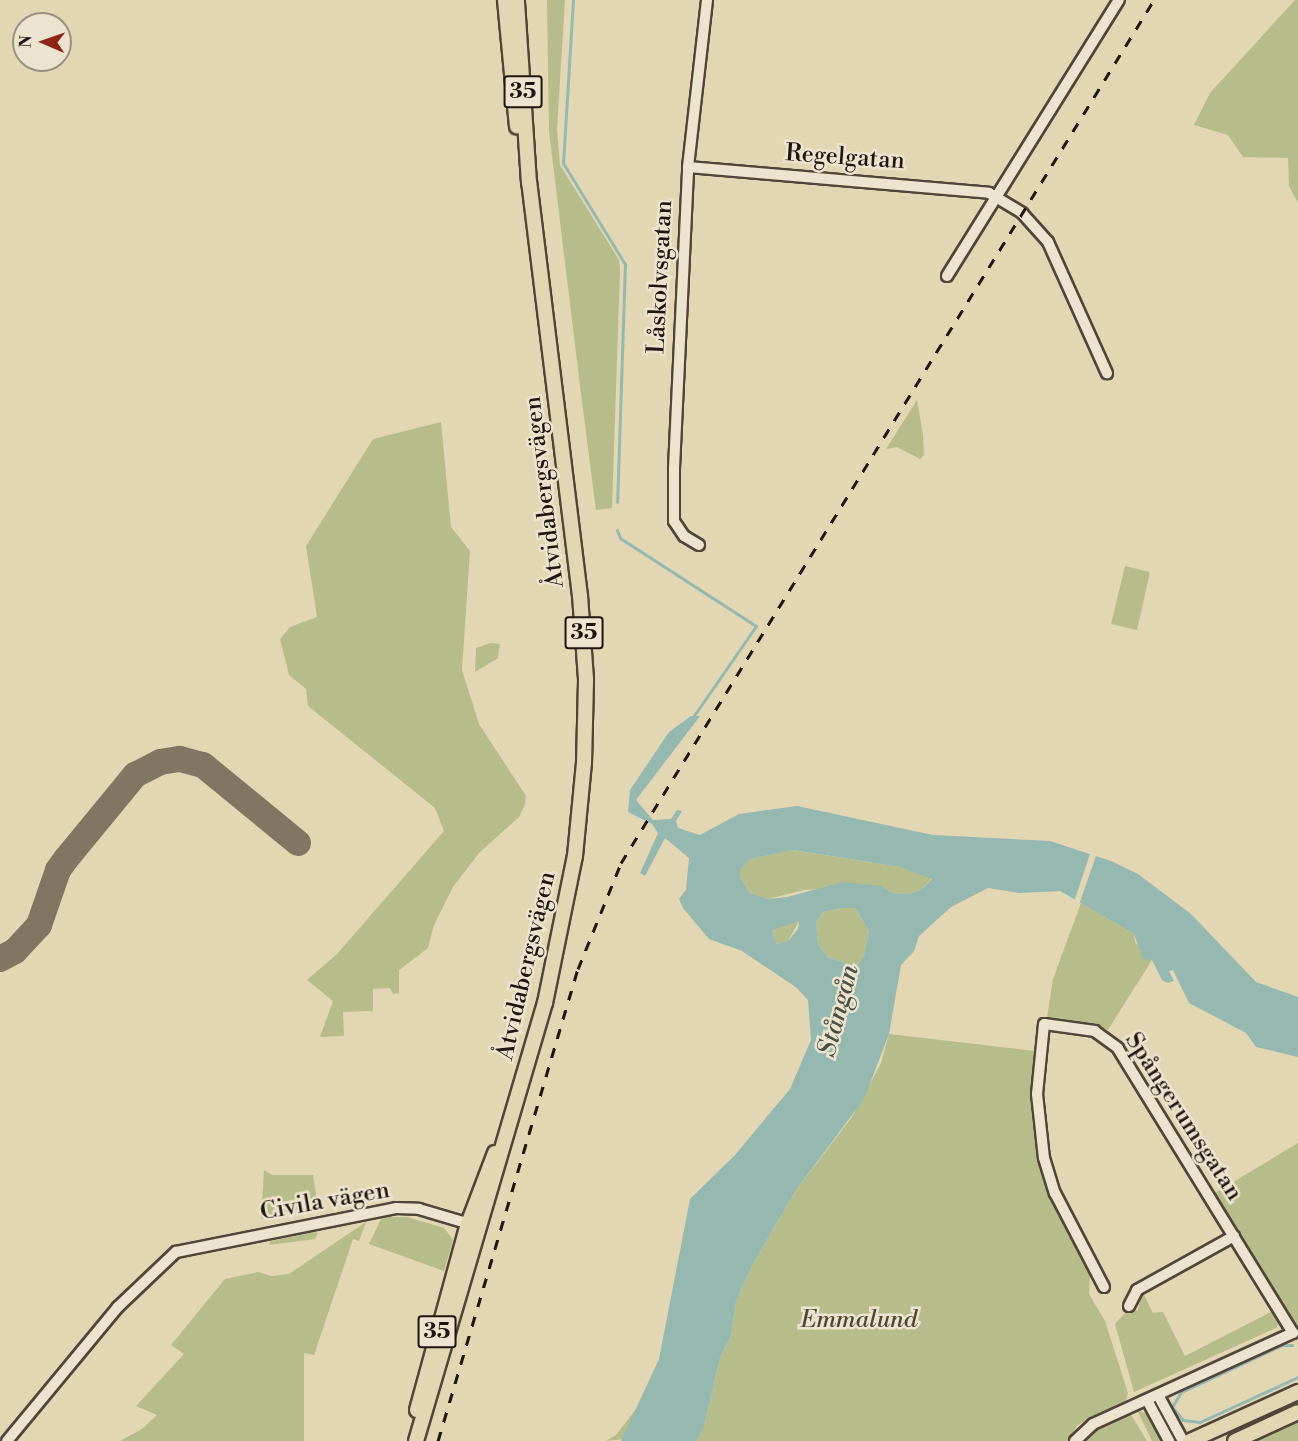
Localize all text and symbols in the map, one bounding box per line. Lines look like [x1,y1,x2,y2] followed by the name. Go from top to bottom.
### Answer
[12,12,72,72] north arrow
[16,35,36,48] text: N
[504,73,542,111] road number: 35
[784,139,906,177] street label: Regelgatan
[643,199,679,355] street label: Låskolvsgatan
[519,395,571,589] street label: Åtvidabergsvägen
[564,614,604,652] road number: 35
[491,869,563,1063] street label: Åtvidabergsvägen
[812,962,866,1060] water label: Stångån
[1118,1028,1248,1206] street label: Spångerumsgatan
[258,1176,392,1228] street label: Civila vägen
[801,1307,917,1335] park label: Emmalund
[418,1313,456,1351] road number: 35

